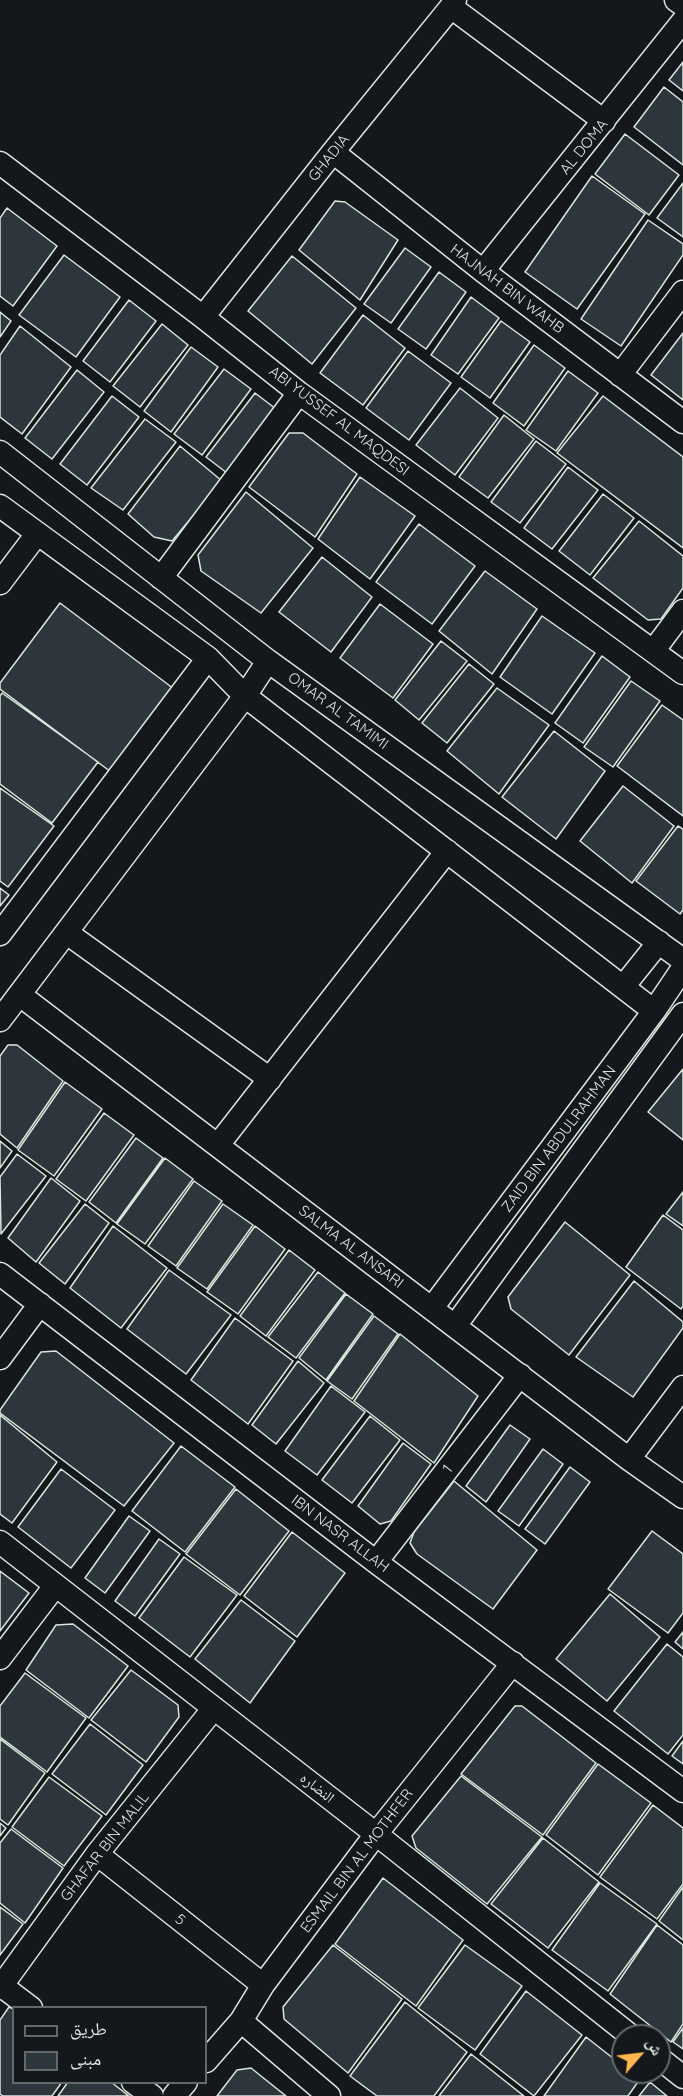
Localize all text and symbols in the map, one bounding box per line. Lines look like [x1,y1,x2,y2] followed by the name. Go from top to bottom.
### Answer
[556,116,612,178] street label: AL DOMA
[305,131,353,185] street label: GHADIA
[447,240,567,338] street label: HAJNAH BIN WAHB
[265,362,413,480] street label: ABI YUSSEF AL MAQDESI
[284,668,392,754] street label: OMAR AL TAMIMI
[498,1062,620,1216] street label: ZAID BIN ABDULRAHMAN
[295,1202,407,1292] street label: SALMA AL ANSARI
[439,1461,457,1477] street label: 1
[288,1491,392,1577] street label: IBN NASR ALLAH
[296,1769,338,1807] street label: النضاره
[297,1785,417,1937] street label: ESMAIL BIN AL MOTHFER
[57,1789,153,1905] street label: GHAFAR BIN MALIL
[171,1910,189,1930] street label: 5
[12,2006,207,2084] legend
[70,2017,107,2040] text: طريق
[611,2024,671,2084] north arrow
[642,2034,668,2059] text: ش
[70,2047,101,2070] text: مبنى

